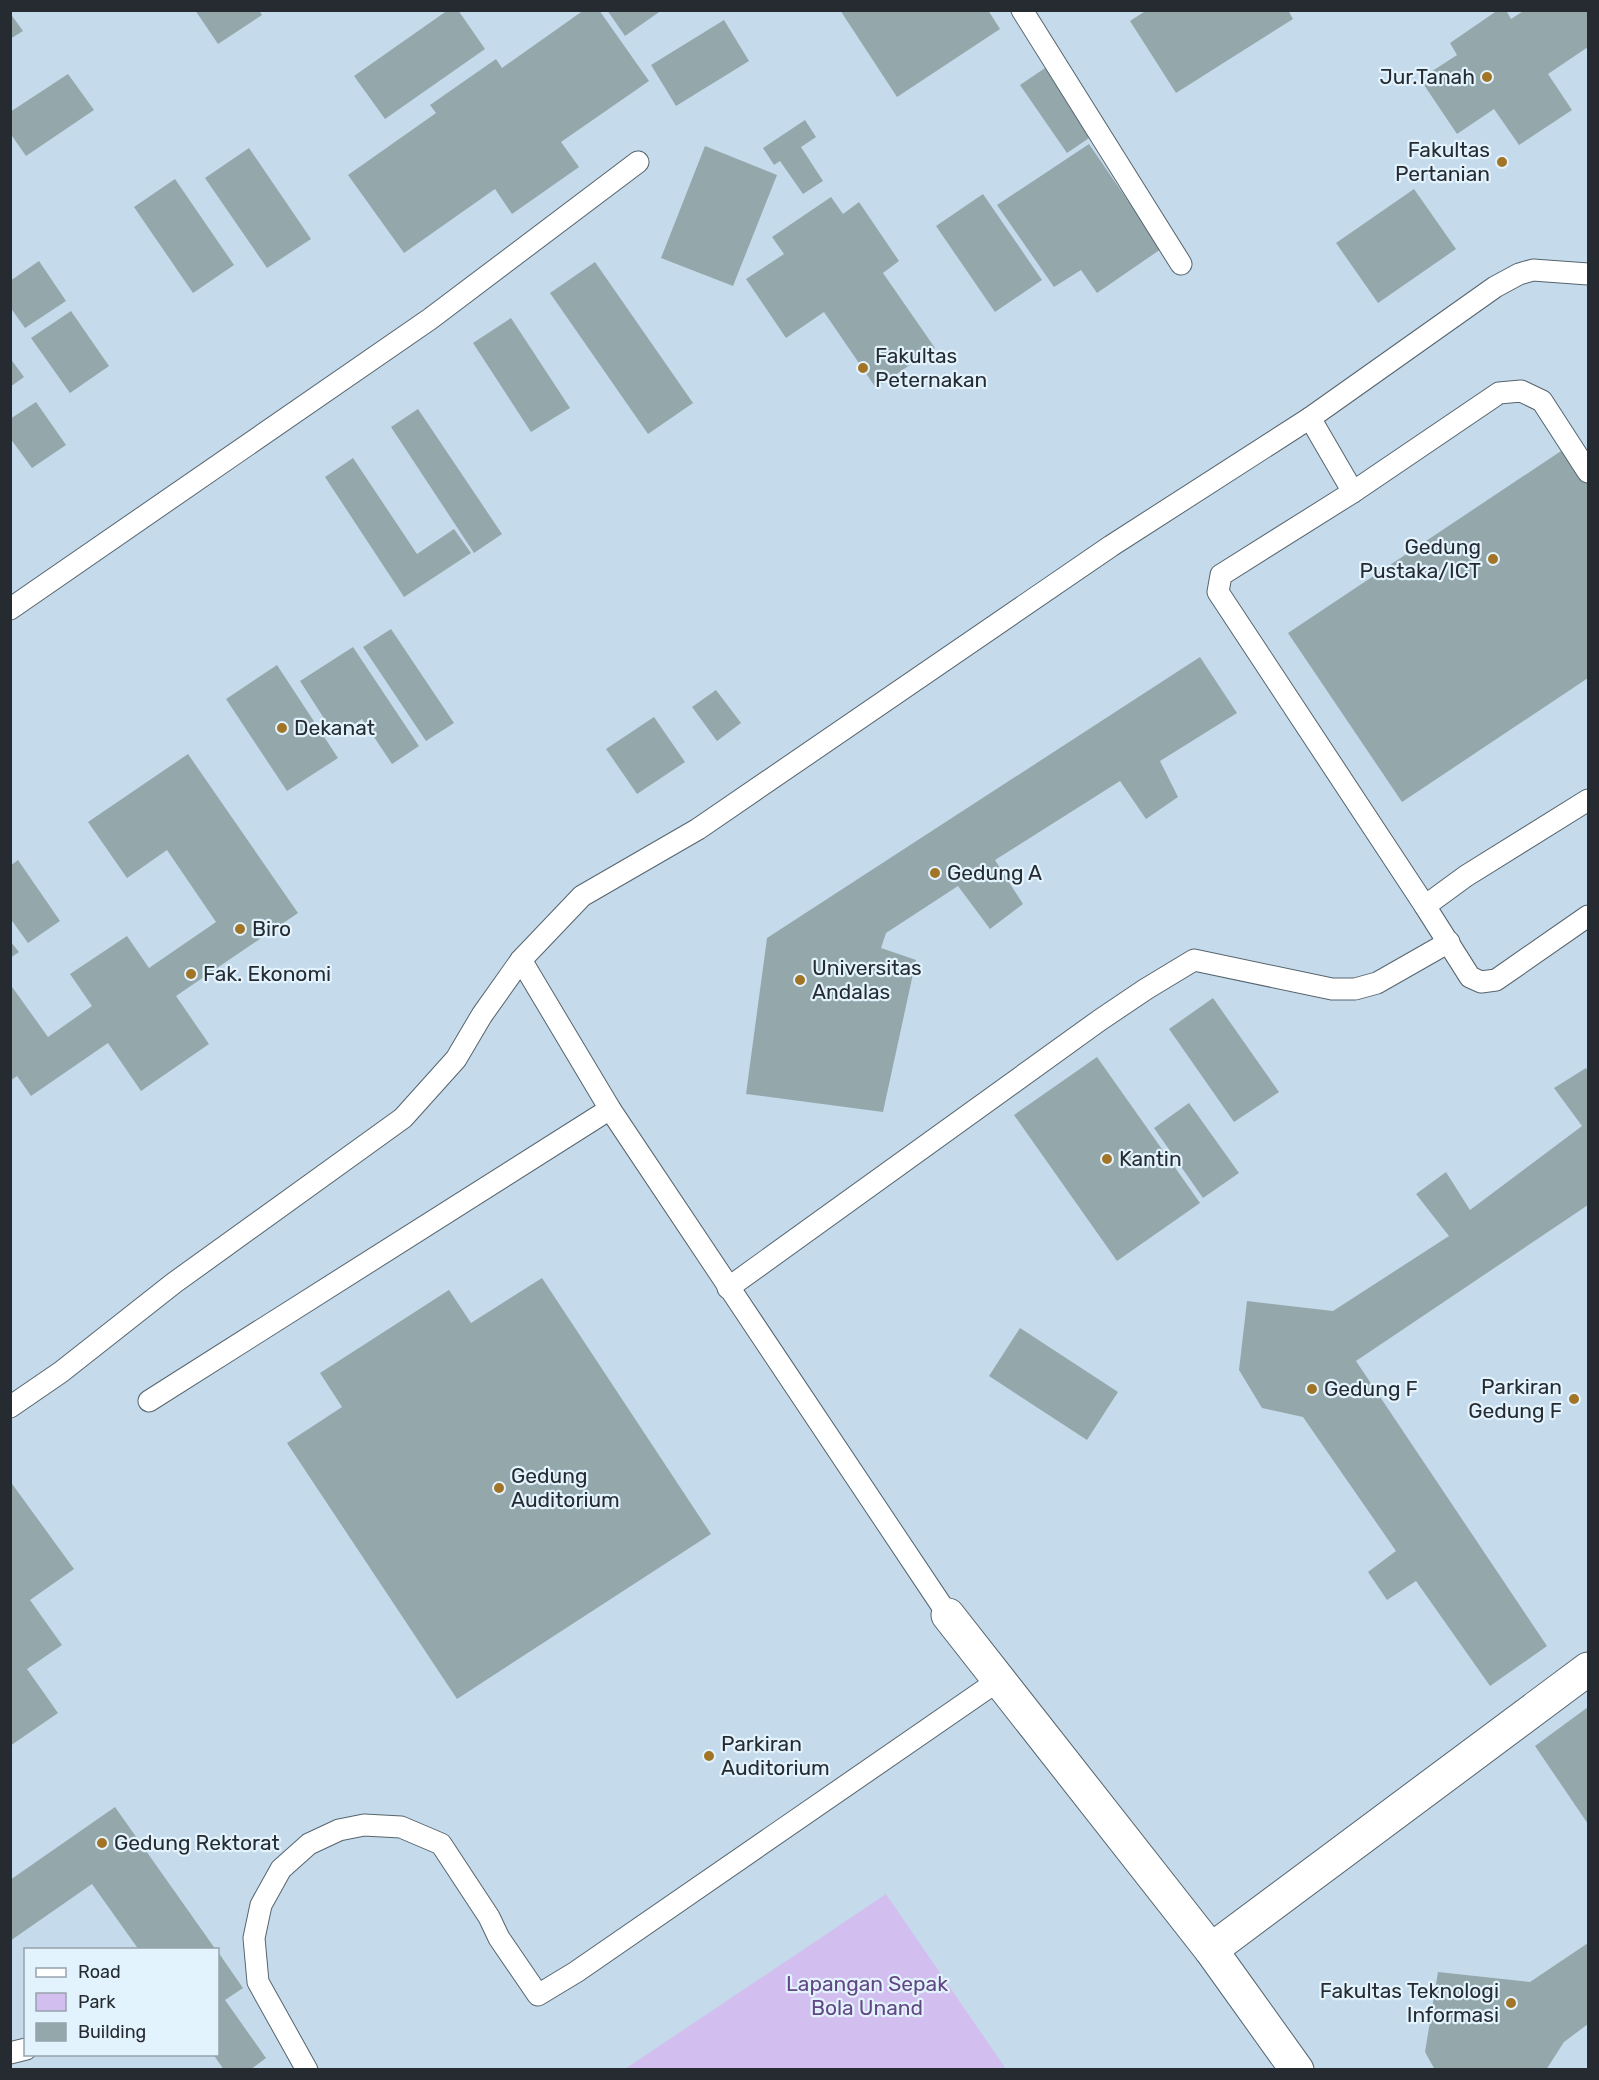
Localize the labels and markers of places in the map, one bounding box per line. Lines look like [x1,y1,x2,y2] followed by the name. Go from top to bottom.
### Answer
[1379,64,1475,89] place label: Jur.Tanah
[1480,70,1494,84] marker: Jur.Tanah
[1395,137,1490,186] place label: Fakultas Pertanian
[1495,155,1509,169] marker: Fakultas Pertanian
[875,343,987,392] place label: Fakultas Peternakan
[856,361,870,375] marker: Fakultas Peternakan
[1359,534,1481,583] place label: Gedung Pustaka/ICT
[1486,552,1500,566] marker: Gedung Pustaka/ICT
[294,715,375,740] place label: Dekanat
[275,721,289,735] marker: Dekanat
[947,860,1042,885] place label: Gedung A
[928,866,942,880] marker: Gedung A
[252,916,291,941] place label: Biro
[233,922,247,936] marker: Biro
[812,955,922,1004] place label: Universitas Andalas
[203,961,331,986] place label: Fak. Ekonomi
[184,967,198,981] marker: Fak. Ekonomi
[793,973,807,987] marker: Universitas Andalas
[1119,1146,1182,1171] place label: Kantin
[1100,1152,1114,1166] marker: Kantin
[1468,1374,1562,1423] place label: Parkiran Gedung F
[1324,1376,1418,1401] place label: Gedung F
[1305,1382,1319,1396] marker: Gedung F
[1567,1392,1581,1406] marker: Parkiran Gedung F
[511,1463,620,1512] place label: Gedung Auditorium
[492,1481,506,1495] marker: Gedung Auditorium
[721,1731,830,1780] place label: Parkiran Auditorium
[702,1749,716,1763] marker: Parkiran Auditorium
[114,1830,280,1855] place label: Gedung Rektorat
[95,1836,109,1850] marker: Gedung Rektorat
[1320,1978,1499,2027] place label: Fakultas Teknologi Informasi
[1504,1996,1518,2010] marker: Fakultas Teknologi Informasi

